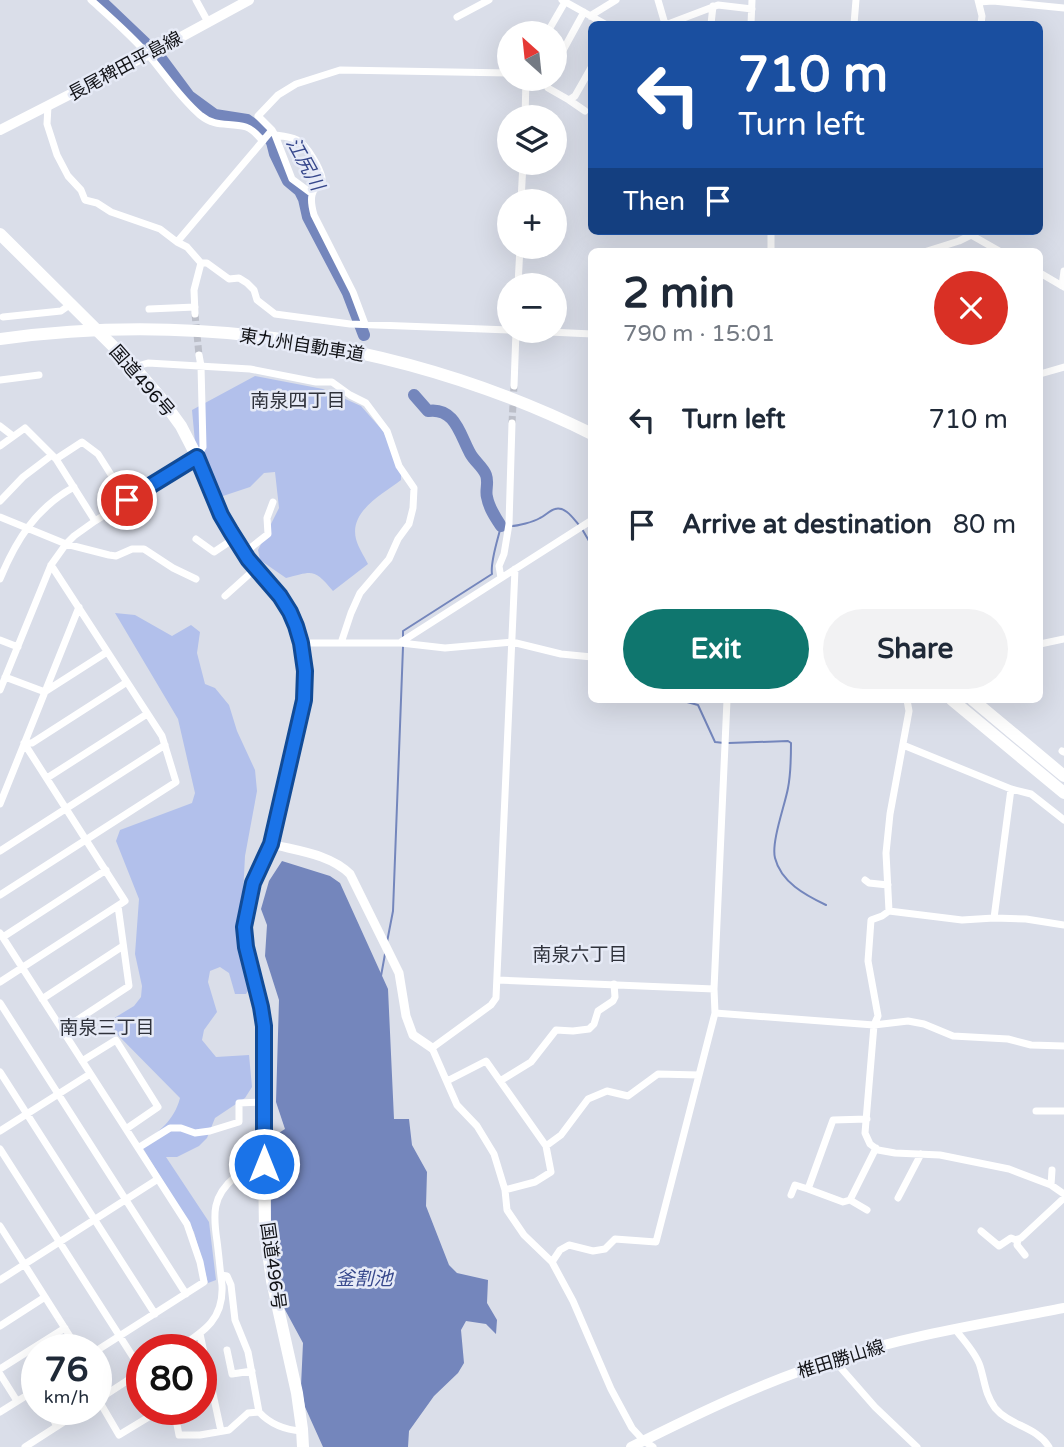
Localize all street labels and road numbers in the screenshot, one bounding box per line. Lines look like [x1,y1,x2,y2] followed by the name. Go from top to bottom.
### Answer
[64,27,186,105] street label: 長尾稗田平島線
[238,324,366,366] street label: 東九州自動車道
[105,341,179,421] street label: 国道496号
[256,1221,290,1311] street label: 国道496号
[795,1335,887,1383] street label: 椎田勝山線

